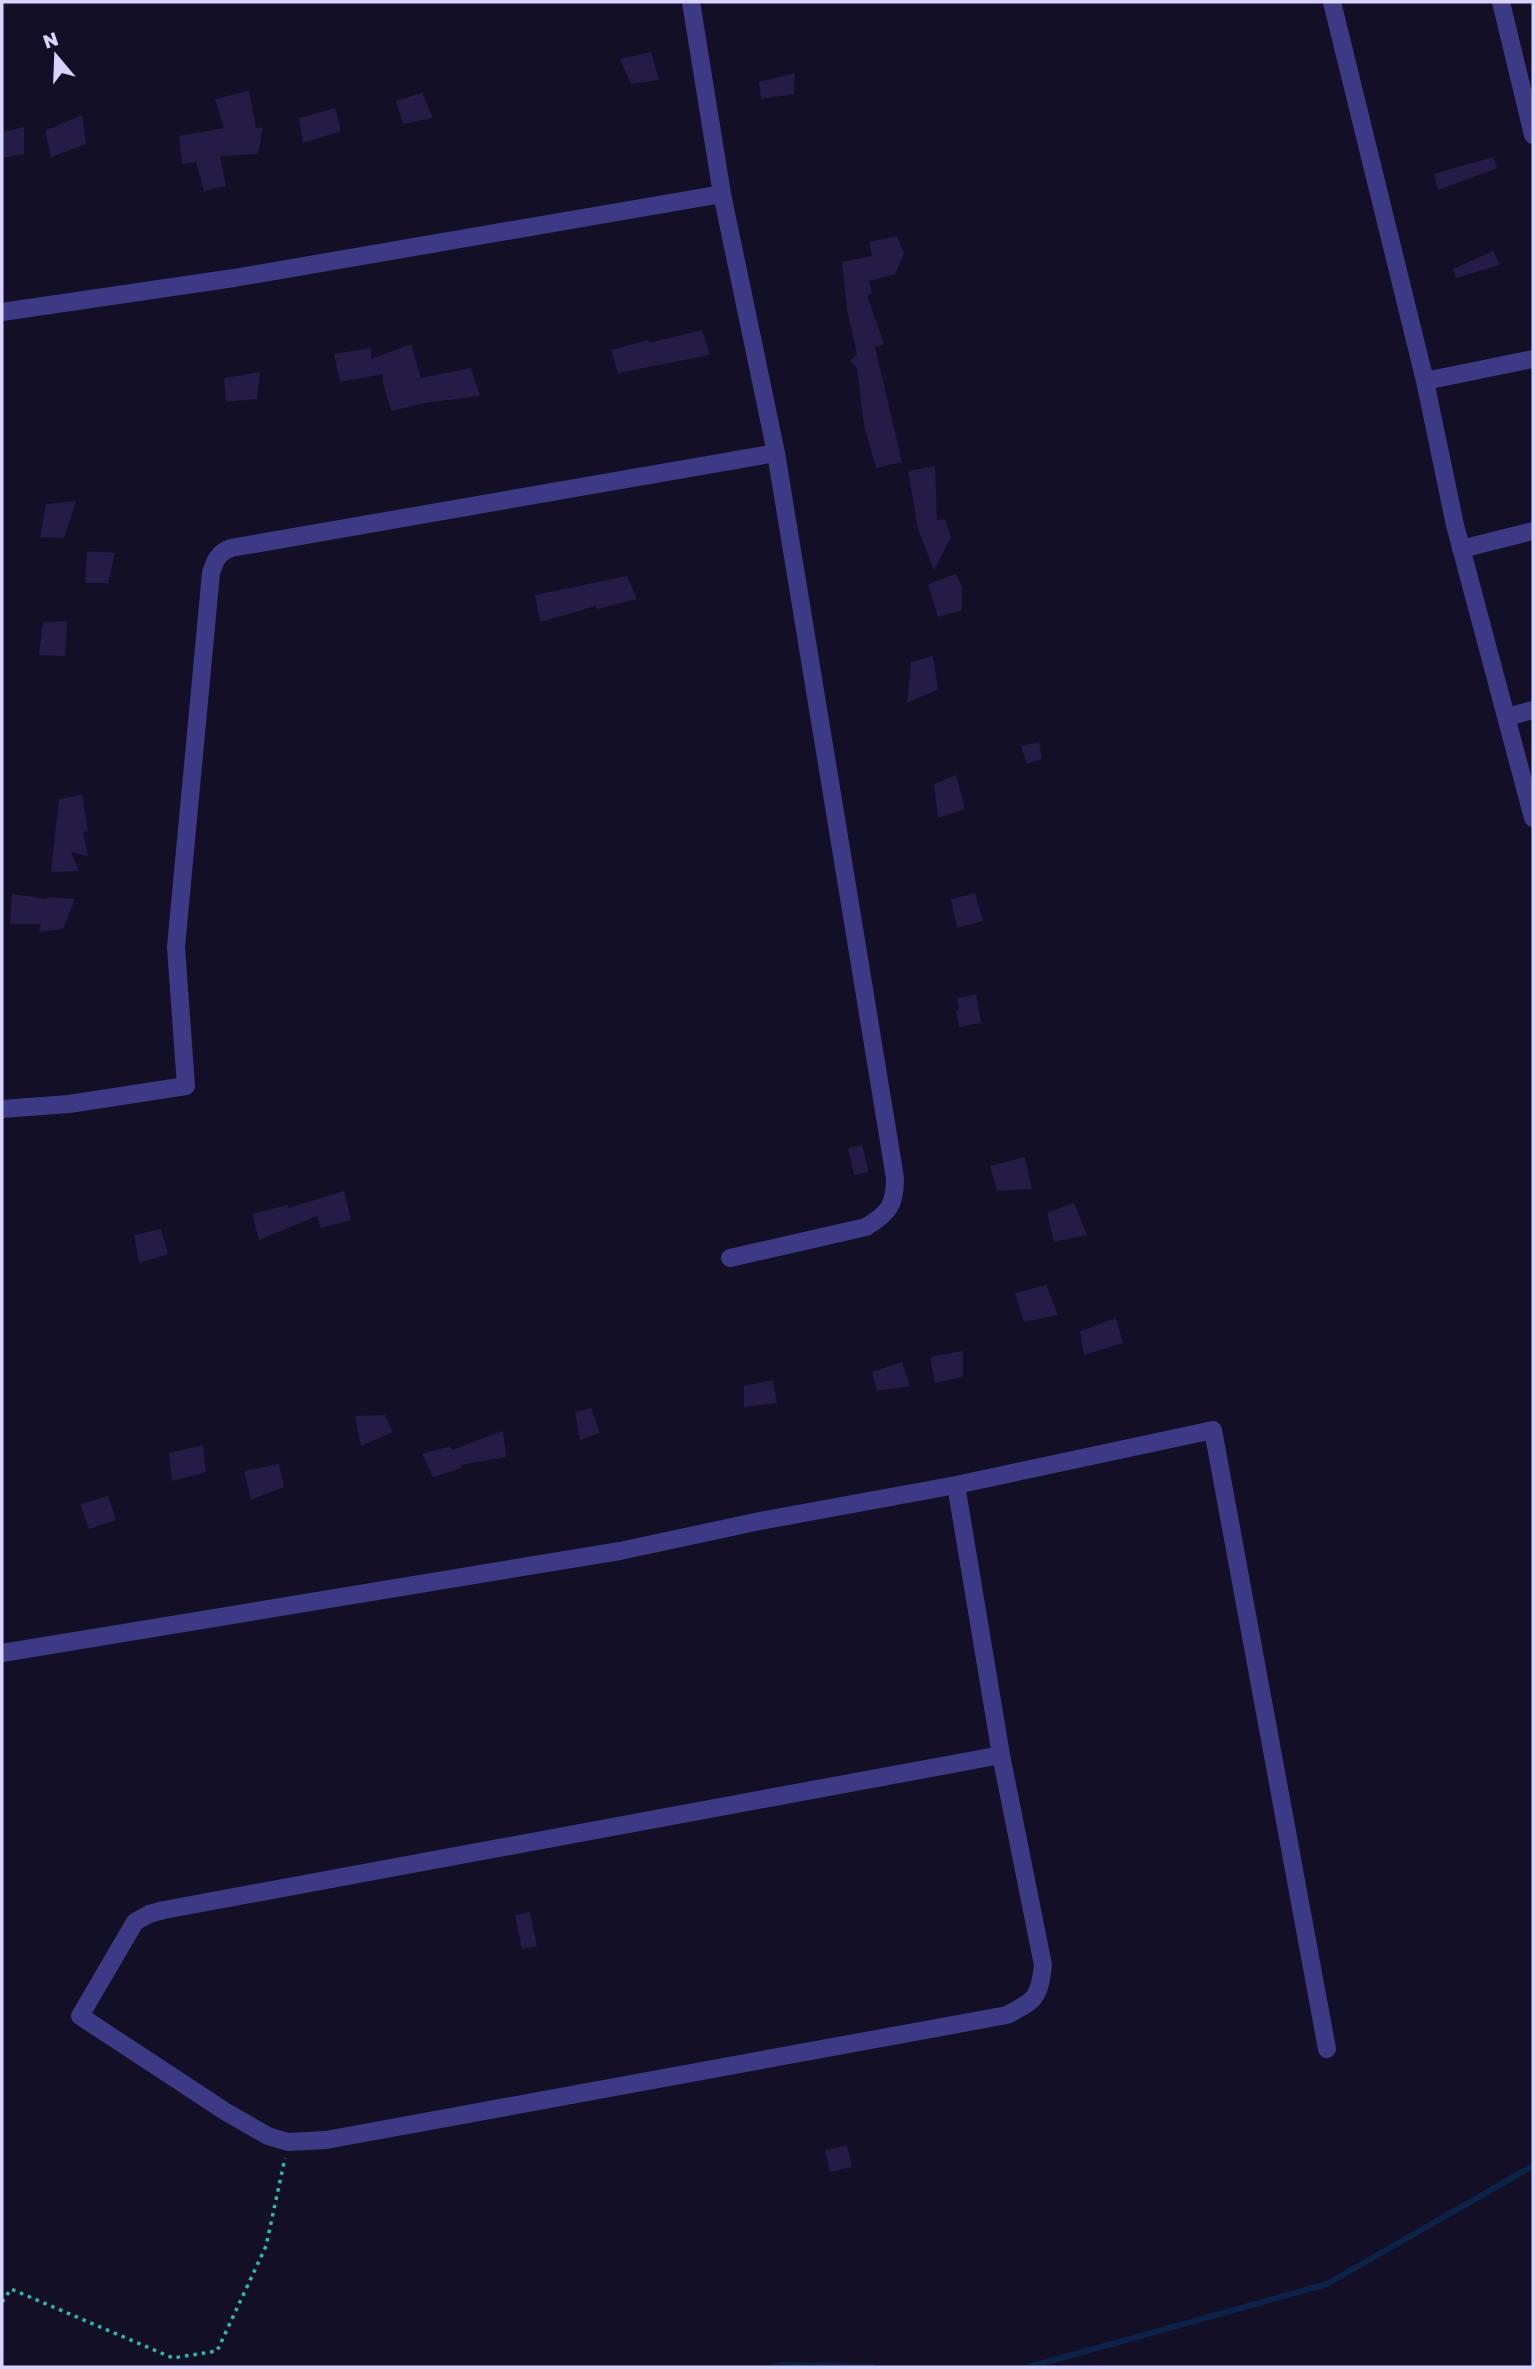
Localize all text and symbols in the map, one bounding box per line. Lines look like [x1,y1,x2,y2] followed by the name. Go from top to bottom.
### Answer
[21,21,91,91] north arrow
[40,26,61,53] text: N

